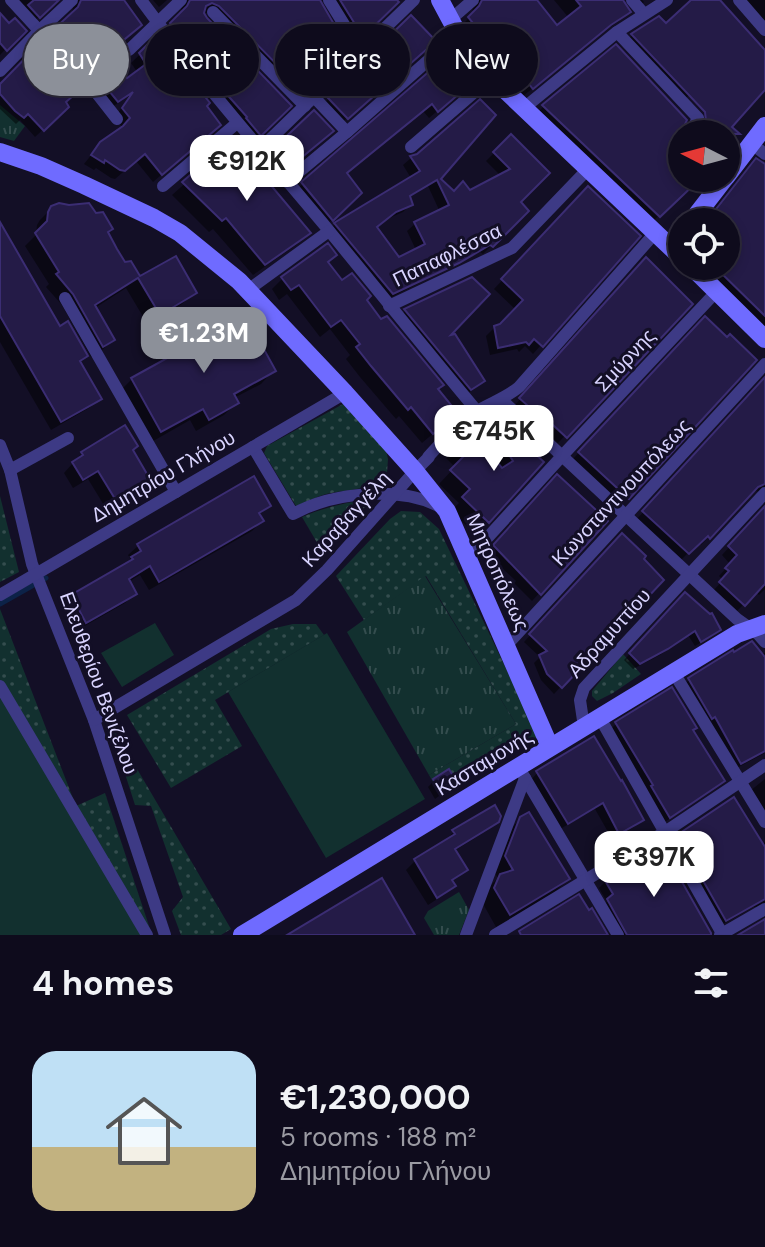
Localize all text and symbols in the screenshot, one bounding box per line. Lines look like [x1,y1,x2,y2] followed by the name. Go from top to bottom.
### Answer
[24,24,129,96] chip: Buy
[145,24,259,96] chip: Rent
[275,24,410,96] chip: Filters
[426,24,538,96] chip: New
[668,120,740,192] north arrow
[668,120,740,280] map controls
[191,135,303,203] pin: €912K
[208,144,286,178] text: €912K
[668,208,740,280] button: locate
[388,217,506,293] street label: Παπαφλέσσα
[139,307,269,375] pin: €1.23M
[159,316,249,350] text: €1.23M
[589,323,661,397] street label: Σμύρνης
[438,405,550,473] pin: €745K
[546,412,696,571] street label: Κωνσταντινουπόλεως
[452,414,536,448] text: €745K
[86,424,240,528] street label: Δημητρίου Γλήνου
[296,465,396,573] street label: Καραβαγγέλη
[460,509,536,635] street label: Μητροπόλεως
[562,583,656,683] street label: Αδραμυττίου
[54,588,144,778] street label: Ελευθερίου Βενιζέλου
[430,722,538,801] street label: Κασταμονής
[598,831,710,899] pin: €397K
[613,840,695,874] text: €397K
[32,961,174,1006] text: 4 homes
[689,961,733,1005] icon: filters
[280,1075,471,1120] text: €1,230,000
[96,1083,192,1179] icon: home
[280,1120,476,1154] text: 5 rooms · 188 m²
[280,1154,491,1188] text: Δημητρίου Γλήνου

